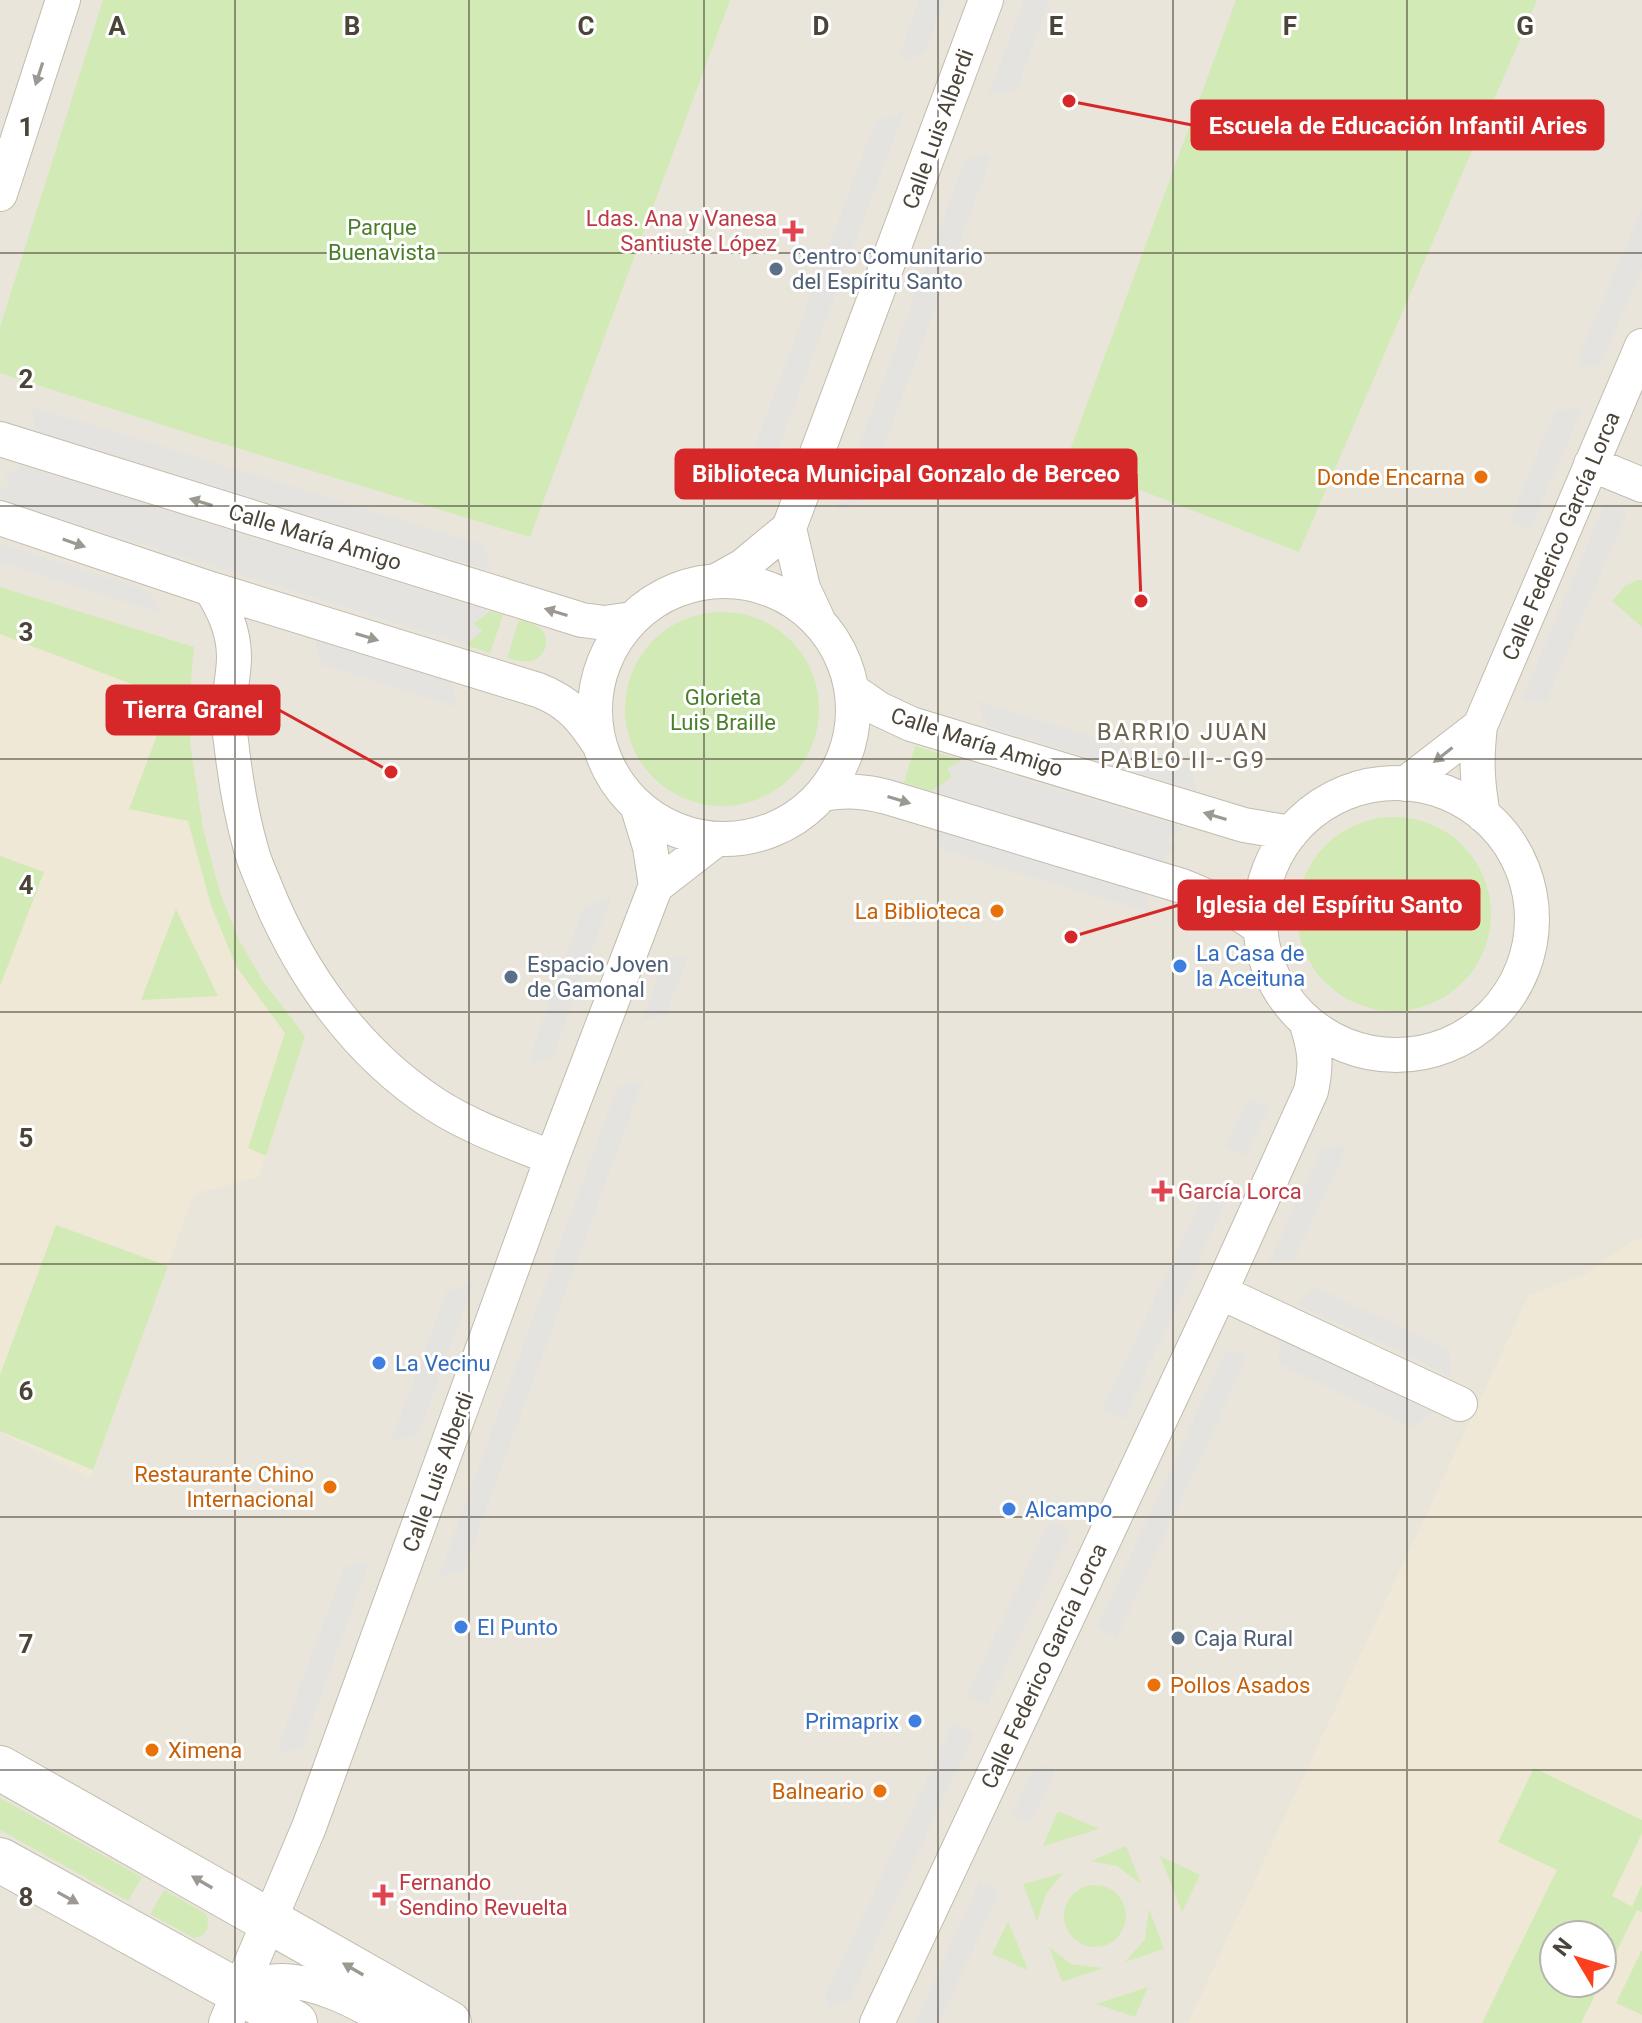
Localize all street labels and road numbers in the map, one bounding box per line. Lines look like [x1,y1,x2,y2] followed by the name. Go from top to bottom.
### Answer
[897,46,979,212] street label: Calle Luis Alberdi
[1497,408,1625,664] street label: Calle Federico García Lorca
[226,499,404,575] street label: Calle María Amigo
[888,702,1066,782] street label: Calle María Amigo
[397,1389,479,1555] street label: Calle Luis Alberdi
[976,1539,1112,1793] street label: Calle Federico García Lorca

